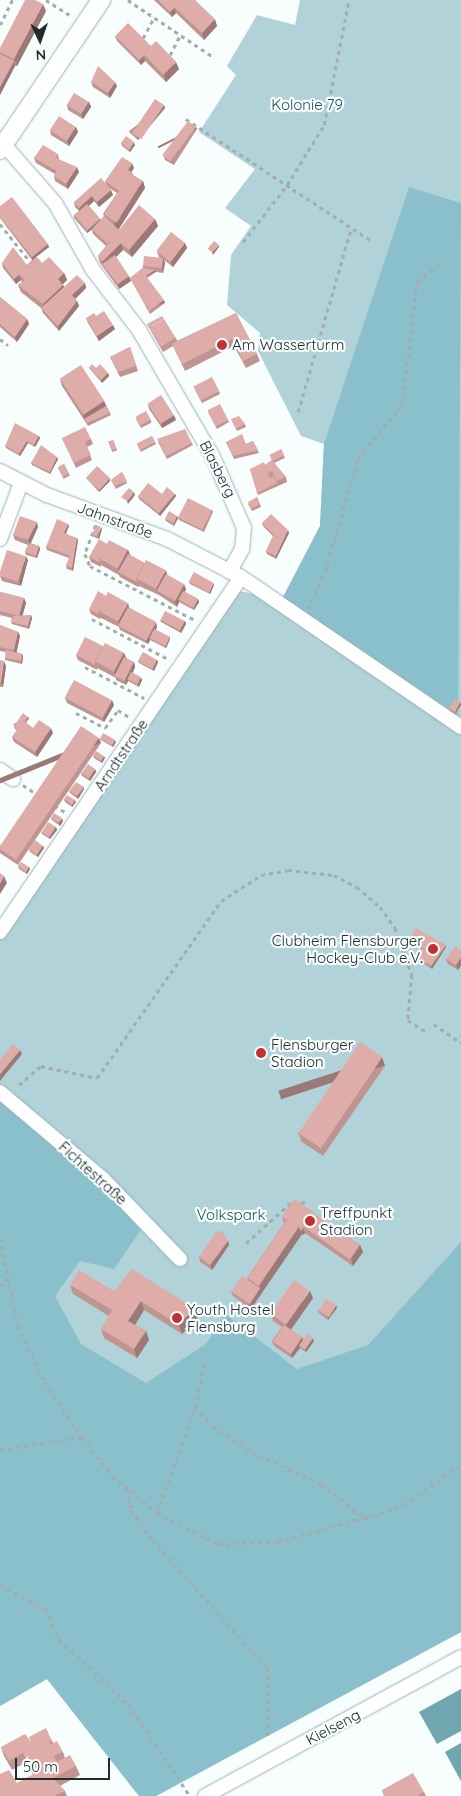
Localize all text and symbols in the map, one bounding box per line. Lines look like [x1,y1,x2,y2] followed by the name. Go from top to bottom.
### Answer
[15,15,65,65] north arrow
[35,46,46,64] text: N
[271,96,343,114] park label: Kolonie 79
[232,336,344,354] place label: Am Wasserturm
[216,339,228,351] marker: Am Wasserturm
[196,437,240,501] street label: Blasberg
[75,498,155,542] street label: Jahnstraße
[90,716,152,794] street label: Arndtstraße
[272,931,423,966] place label: Clubheim Flensburger Hockey-Club e.V.
[427,943,439,955] marker: Clubheim Flensburger Hockey-Club e.V.
[271,1035,353,1070] place label: Flensburger Stadion
[255,1047,267,1059] marker: Flensburger Stadion
[55,1138,131,1208] street label: Fichtestraße
[320,1203,392,1238] place label: Treffpunkt Stadion
[196,1206,266,1224] park label: Volkspark
[304,1215,316,1227] marker: Treffpunkt Stadion
[187,1300,274,1335] place label: Youth Hostel Flensburg
[171,1312,183,1324] marker: Youth Hostel Flensburg
[303,1705,363,1749] street label: Kielseng
[18,1748,112,1780] scale bar
[23,1757,58,1776] text: 50 m

